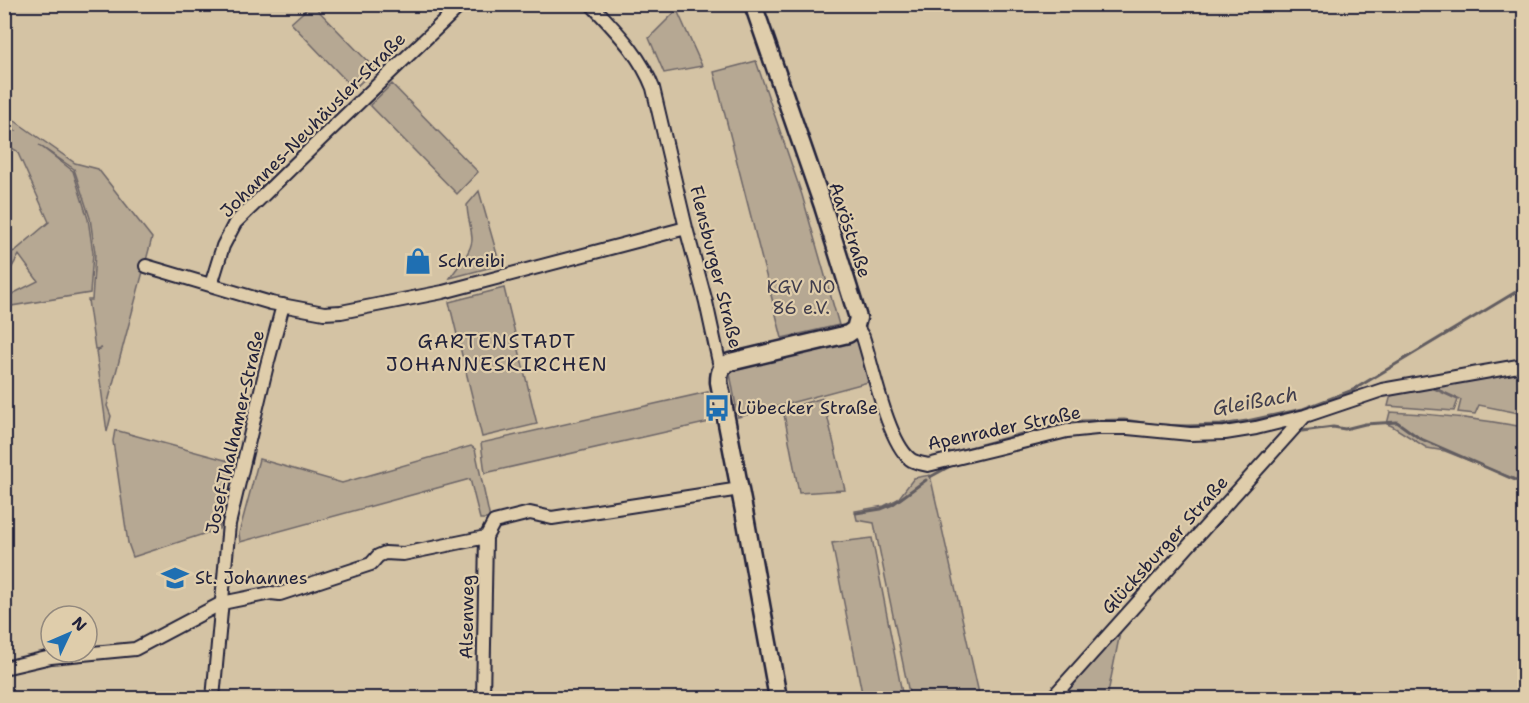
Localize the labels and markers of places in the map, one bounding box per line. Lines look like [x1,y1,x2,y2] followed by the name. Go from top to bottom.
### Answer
[403,246,433,276] shop icon: Schreibi
[438,249,505,273] place label: Schreibi
[702,393,732,423] bus stop icon: Lübecker Straße
[737,396,878,420] place label: Lübecker Straße
[160,563,190,593] school or university icon: St. Johannes
[195,566,308,590] place label: St. Johannes

